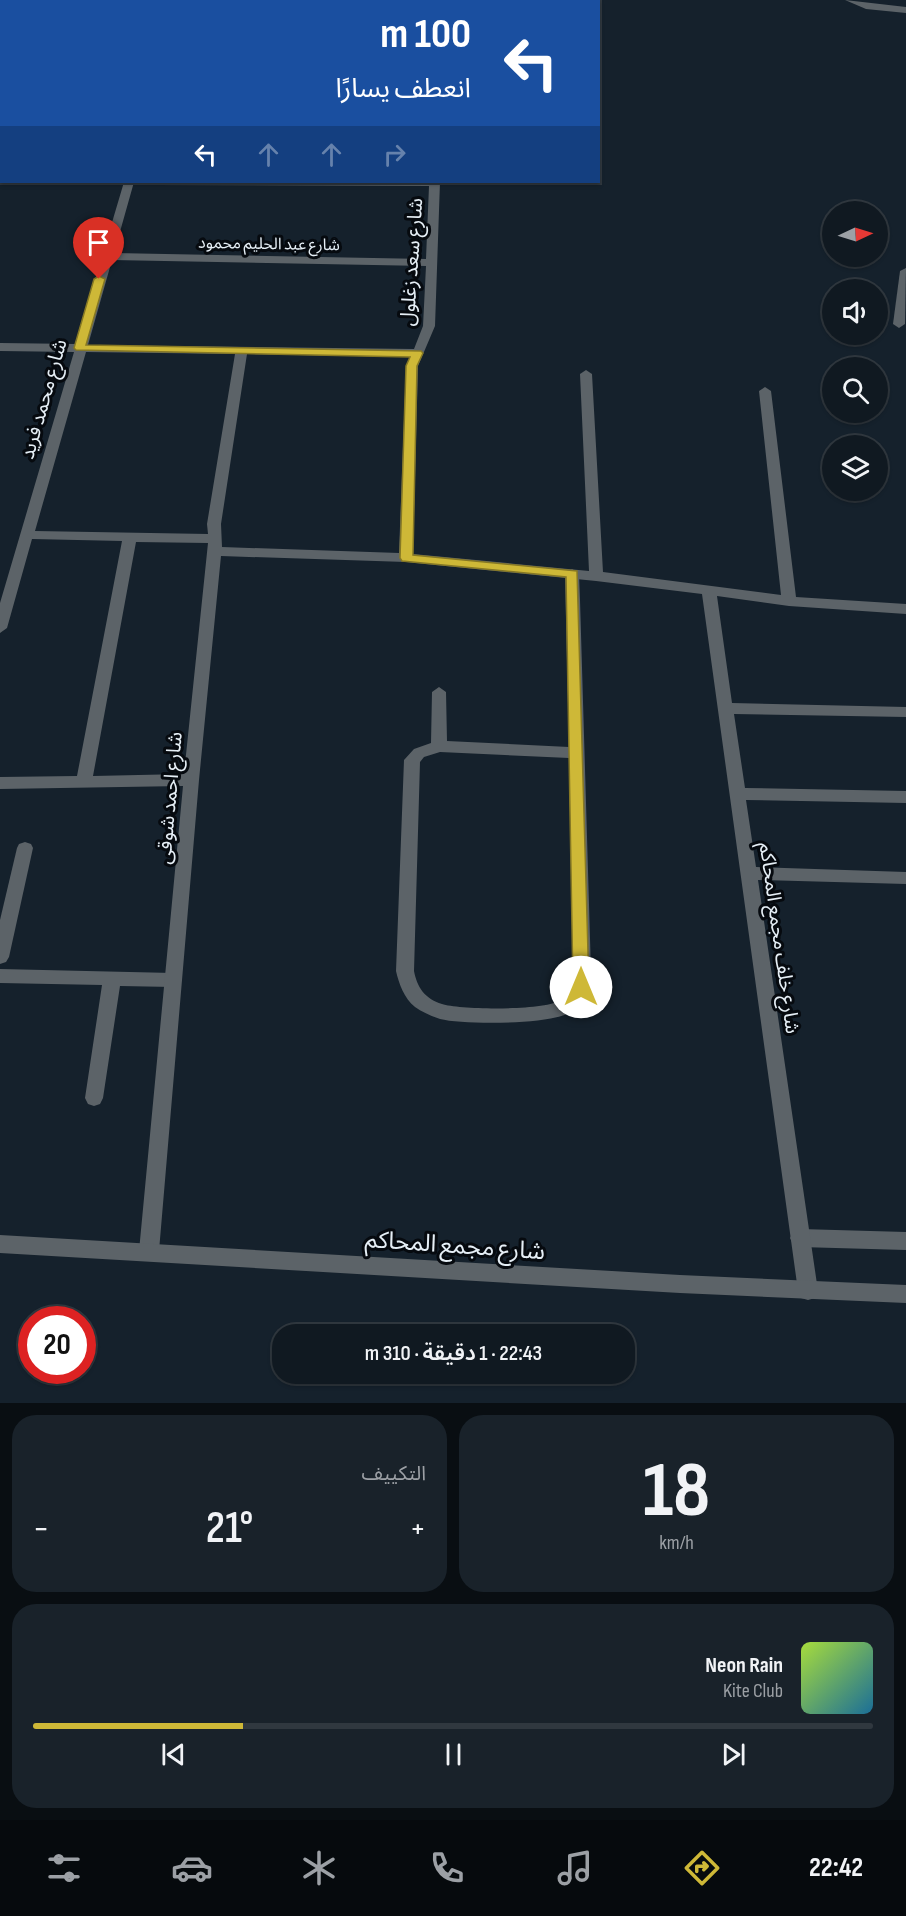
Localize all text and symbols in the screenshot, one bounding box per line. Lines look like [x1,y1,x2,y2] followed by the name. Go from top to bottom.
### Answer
[380,9,471,60] text: 100 m
[492,24,570,102] icon: left
[336,73,471,105] text: انعطف يسارًا
[189,138,222,171] icon: left
[252,138,285,171] icon: ahead
[315,138,348,171] icon: ahead
[378,138,411,171] icon: right
[396,197,430,327] street label: شارع سعد زغلول
[822,201,888,267] north arrow
[822,201,888,501] map controls
[73,217,124,279] pin
[82,226,115,259] icon: arrive
[198,234,340,257] street label: شارع عبد الحليم محمود
[822,279,888,345] button: sound
[15,337,74,463] street label: شارع محمد فريد
[822,357,888,423] button: search
[822,435,888,501] button: layers
[152,731,190,865] street label: شارع احمد شوقى
[752,841,804,1036] street label: شارع خلف مجمع المحاكم
[549,955,613,1019] position arrow
[364,1225,546,1268] street label: شارع مجمع المحاكم
[18,1306,96,1384] speed limit sign: 20
[365,1340,542,1367] text: 22:43 · 1 دقيقة · 310 m
[643,1445,710,1538] text: 18
[362,1462,426,1486] text: التكييف
[206,1501,253,1556] text: 21°
[33,1509,49,1549] text: −
[410,1509,426,1549] text: +
[659,1531,694,1555] text: km/h
[705,1652,783,1679] text: Neon Rain
[723,1679,783,1703] text: Kite Club
[157,1738,190,1771] icon: previous
[437,1738,470,1771] icon: pause
[717,1738,750,1771] icon: next
[43,1847,85,1889] icon: filters
[171,1847,213,1889] icon: car
[298,1847,340,1889] icon: climate
[426,1847,468,1889] icon: phone
[554,1847,596,1889] icon: music
[681,1847,723,1889] icon: directions
[809,1852,863,1884] text: 22:42

